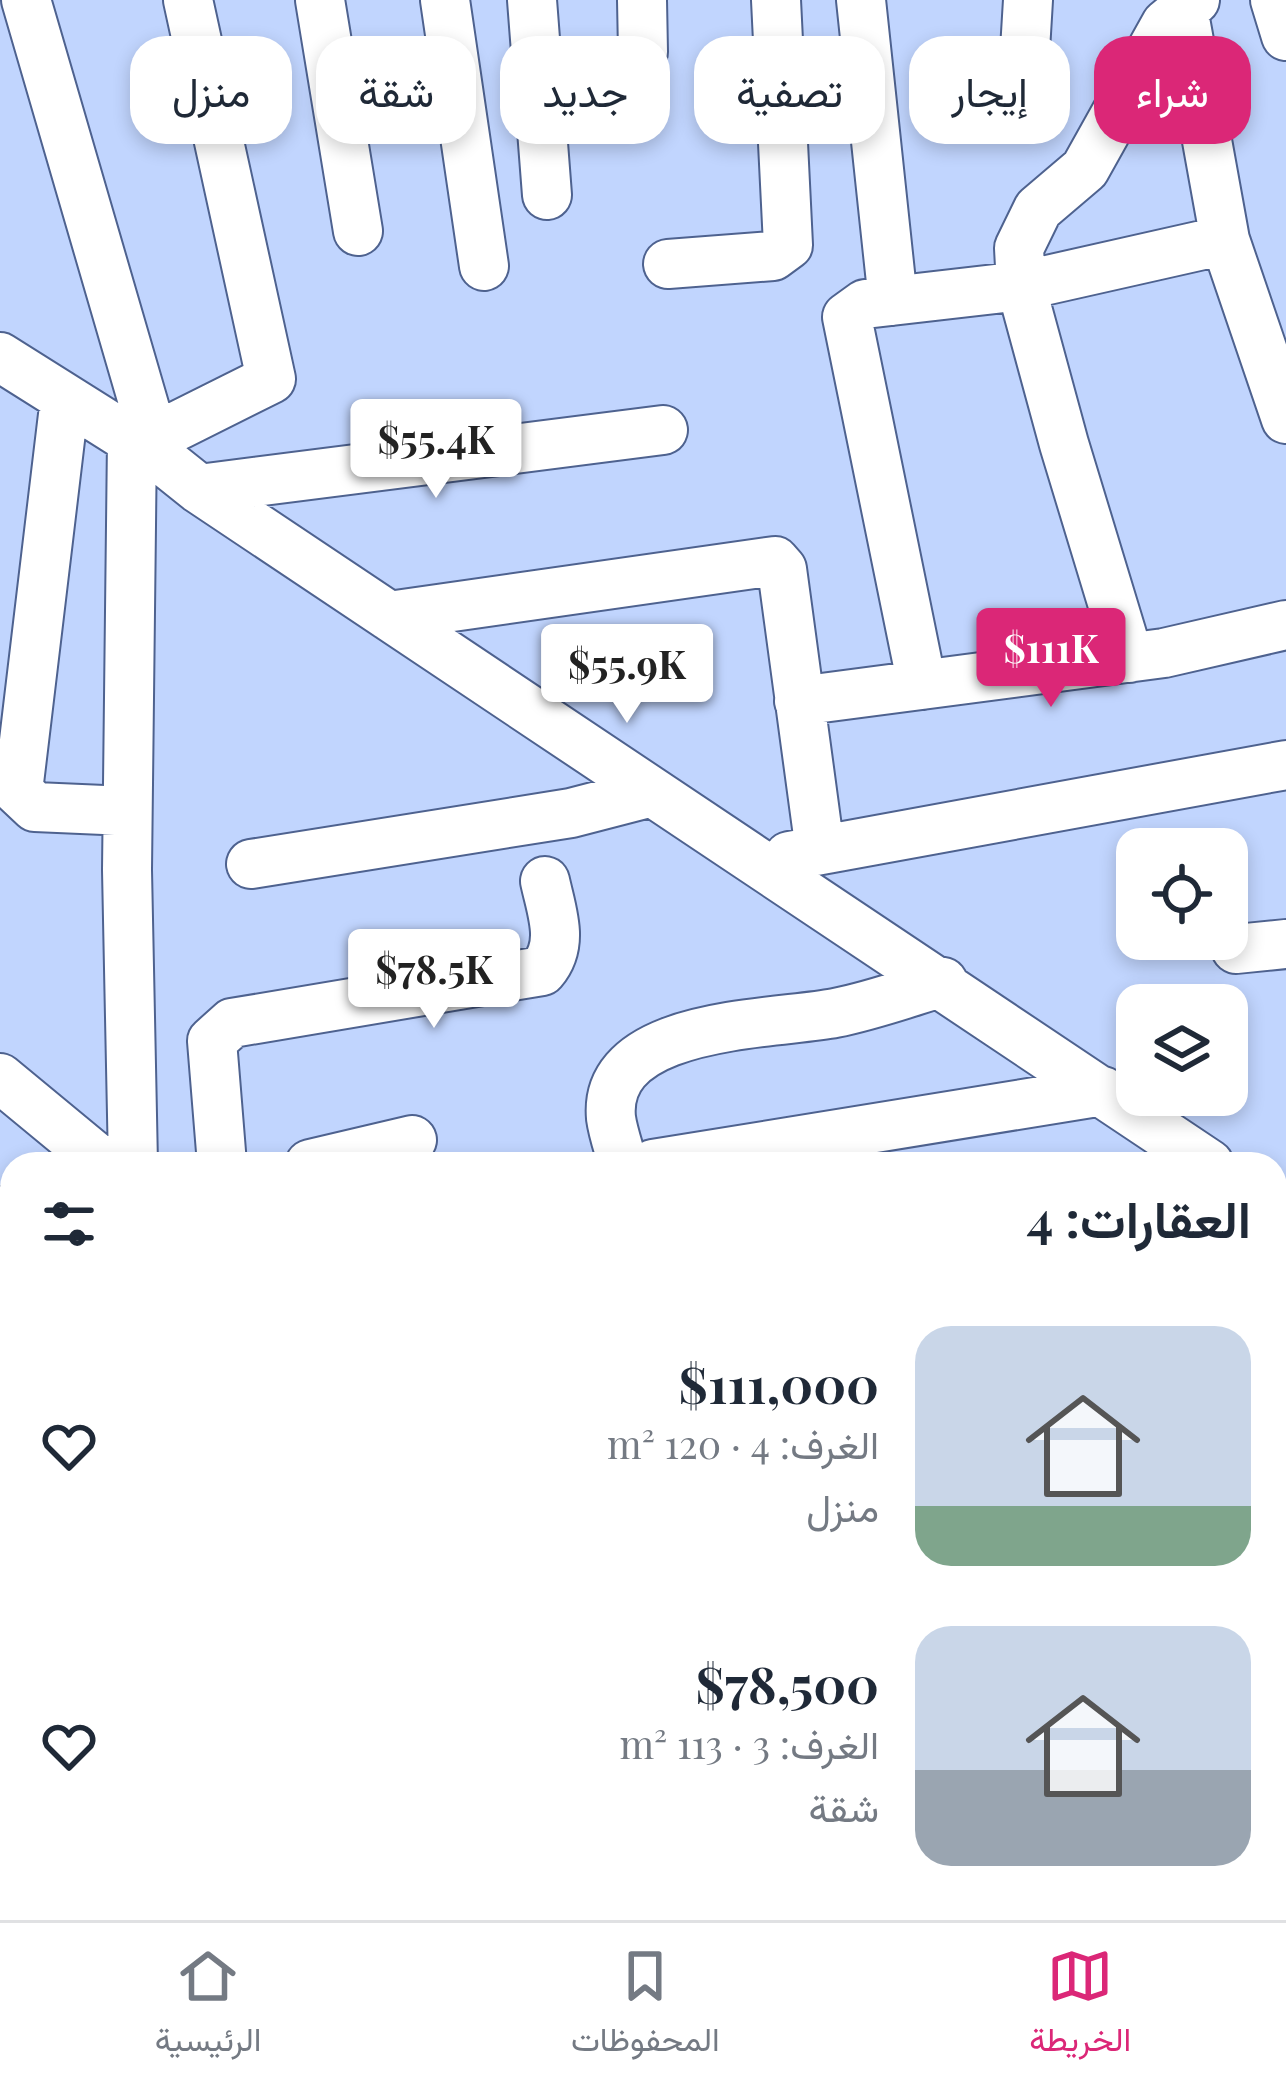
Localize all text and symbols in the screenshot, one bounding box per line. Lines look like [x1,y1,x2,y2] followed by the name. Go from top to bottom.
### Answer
[130,36,292,144] chip: منزل
[316,36,476,144] chip: شقة
[500,36,670,144] chip: جديد
[694,36,885,144] chip: تصفية
[909,36,1070,144] chip: إيجار
[1094,36,1251,144] chip: شراء
[338,399,534,501] pin: $55.4K
[377,412,495,464] text: $55.4K
[967,608,1135,710] pin: $111K
[1003,621,1099,673] text: $111K
[529,624,725,726] pin: $55.9K
[568,637,686,689] text: $55.9K
[1116,828,1248,1116] map controls
[1116,828,1248,960] button: locate
[336,929,532,1031] pin: $78.5K
[375,942,493,994] text: $78.5K
[1116,984,1248,1116] button: layers
[1026,1183,1251,1251] text: العقارات: 4
[36,1191,102,1257] icon: filters
[679,1349,879,1417] text: $111,000
[1011,1374,1155,1518] icon: home
[36,1413,102,1479] icon: heart
[607,1417,879,1469] text: الغرف: 4 · 120 m²
[806,1480,879,1532] text: منزل
[696,1649,879,1717] text: $78,500
[1011,1674,1155,1818] icon: home
[36,1713,102,1779] icon: heart
[619,1717,879,1769] text: الغرف: 3 · 113 m²
[809,1780,879,1832] text: شقة
[155,1943,261,2069] tab: الرئيسية
[571,1943,720,2069] tab: المحفوظات
[1029,1943,1131,2069] tab: الخريطة

